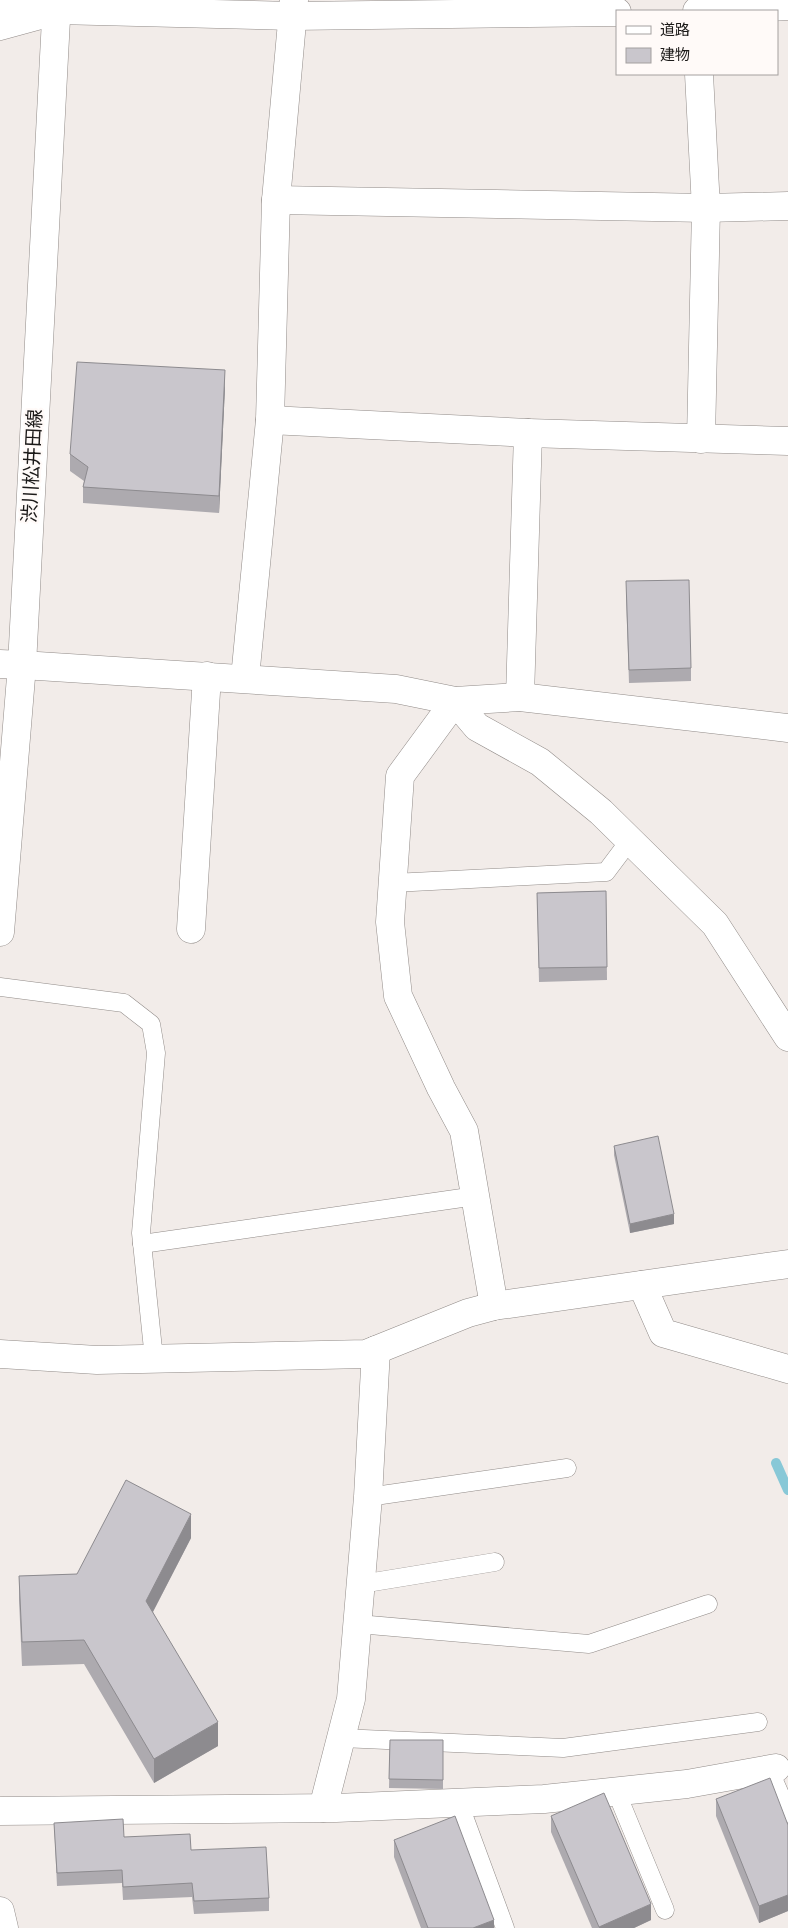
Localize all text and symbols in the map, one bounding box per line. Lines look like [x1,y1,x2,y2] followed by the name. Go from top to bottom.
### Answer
[616,10,778,75] legend
[660,21,690,39] text: 道路
[660,46,690,64] text: 建物
[18,408,46,524] street label: 渋川松井田線

